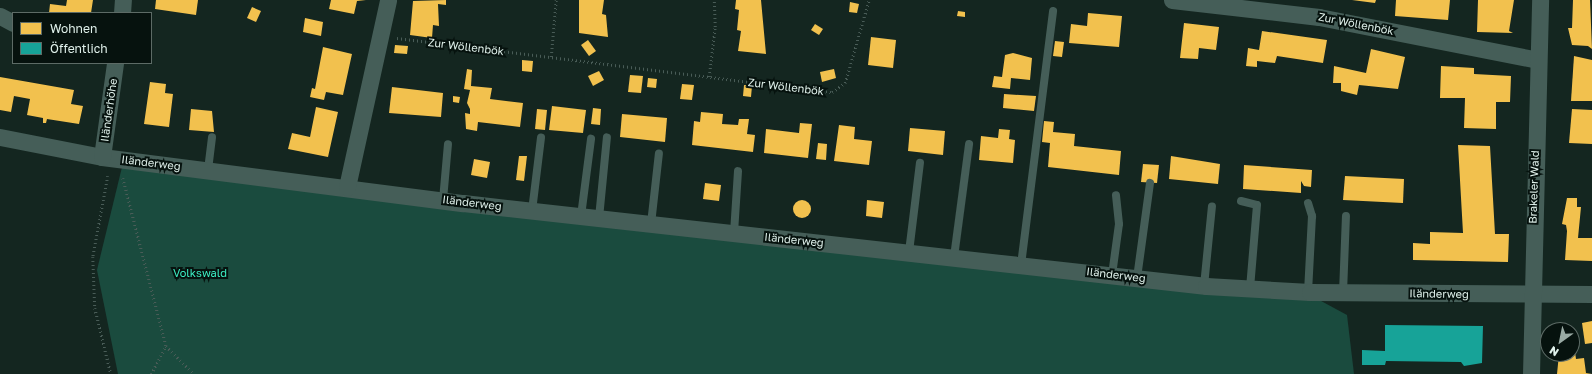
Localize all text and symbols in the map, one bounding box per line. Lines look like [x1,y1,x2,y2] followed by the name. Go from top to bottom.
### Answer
[1317,10,1395,38] street label: Zur Wöllenbök
[12,12,152,64] legend
[50,21,97,36] text: Wohnen
[427,36,505,58] street label: Zur Wöllenbök
[50,41,108,56] text: Öffentlich
[747,76,825,98] street label: Zur Wöllenbök
[98,77,120,143] street label: Iländerhöhe
[1526,150,1542,224] street label: Brakeler Wald
[121,153,181,173] street label: Iländerweg
[442,193,502,213] street label: Iländerweg
[764,230,824,250] street label: Iländerweg
[1086,265,1146,285] street label: Iländerweg
[173,266,227,280] park label: Volkswald
[1409,287,1469,301] street label: Iländerweg
[1540,322,1580,362] north arrow
[1547,344,1561,359] text: N

